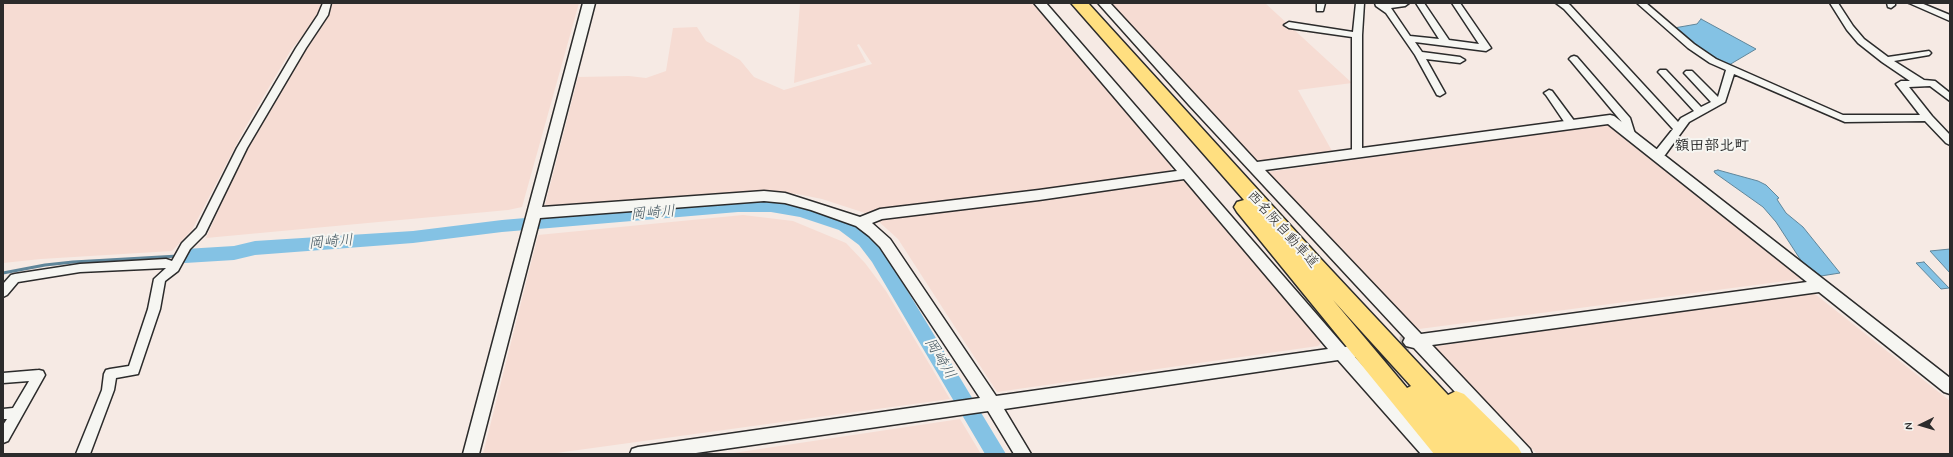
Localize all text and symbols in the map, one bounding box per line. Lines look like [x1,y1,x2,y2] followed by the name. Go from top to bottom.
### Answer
[1675,138,1749,156] district label: 額田部北町
[1243,188,1321,272] street label: 西名阪自動車道
[630,203,676,225] water label: 岡崎川
[308,232,354,254] water label: 岡崎川
[920,335,958,383] water label: 岡崎川
[1901,405,1941,445] north arrow
[1902,422,1916,430] text: N

